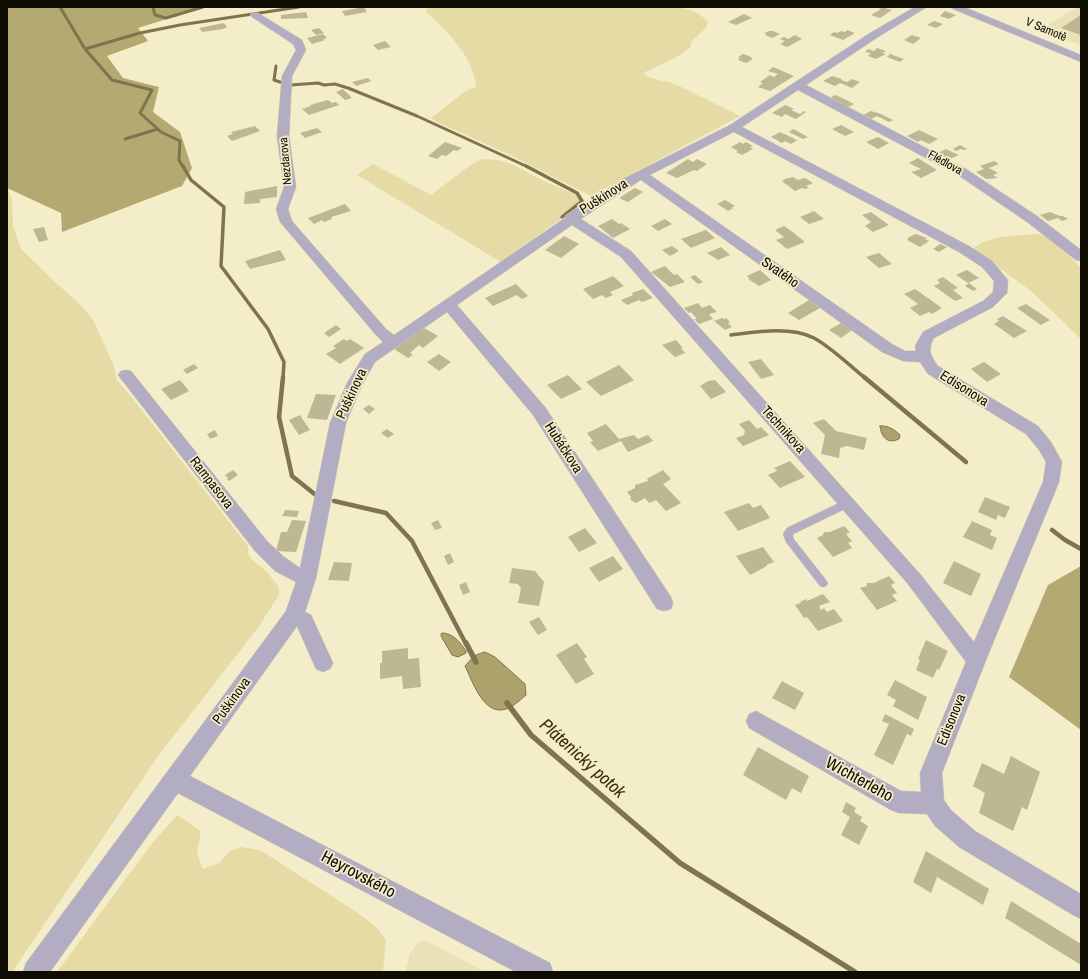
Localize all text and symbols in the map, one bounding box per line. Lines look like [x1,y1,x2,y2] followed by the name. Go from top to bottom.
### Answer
[1023,15,1069,45] street label: V Samotě
[277,137,295,185] street label: Nezdarova
[925,148,965,178] street label: Flédlova
[577,176,631,218] street label: Puškinova
[758,254,802,292] street label: Svatého
[333,366,371,422] street label: Puškinova
[937,368,991,410] street label: Edisonova
[757,403,809,457] street label: Technikova
[540,419,586,477] street label: Hubáčkova
[186,454,236,512] street label: Rampasova
[209,674,255,728] street label: Puškinova
[934,692,970,748] street label: Edisonova
[535,715,629,803] water label: Plátenický potok
[822,753,896,807] street label: Wichterleho
[317,847,399,903] street label: Heyrovského

